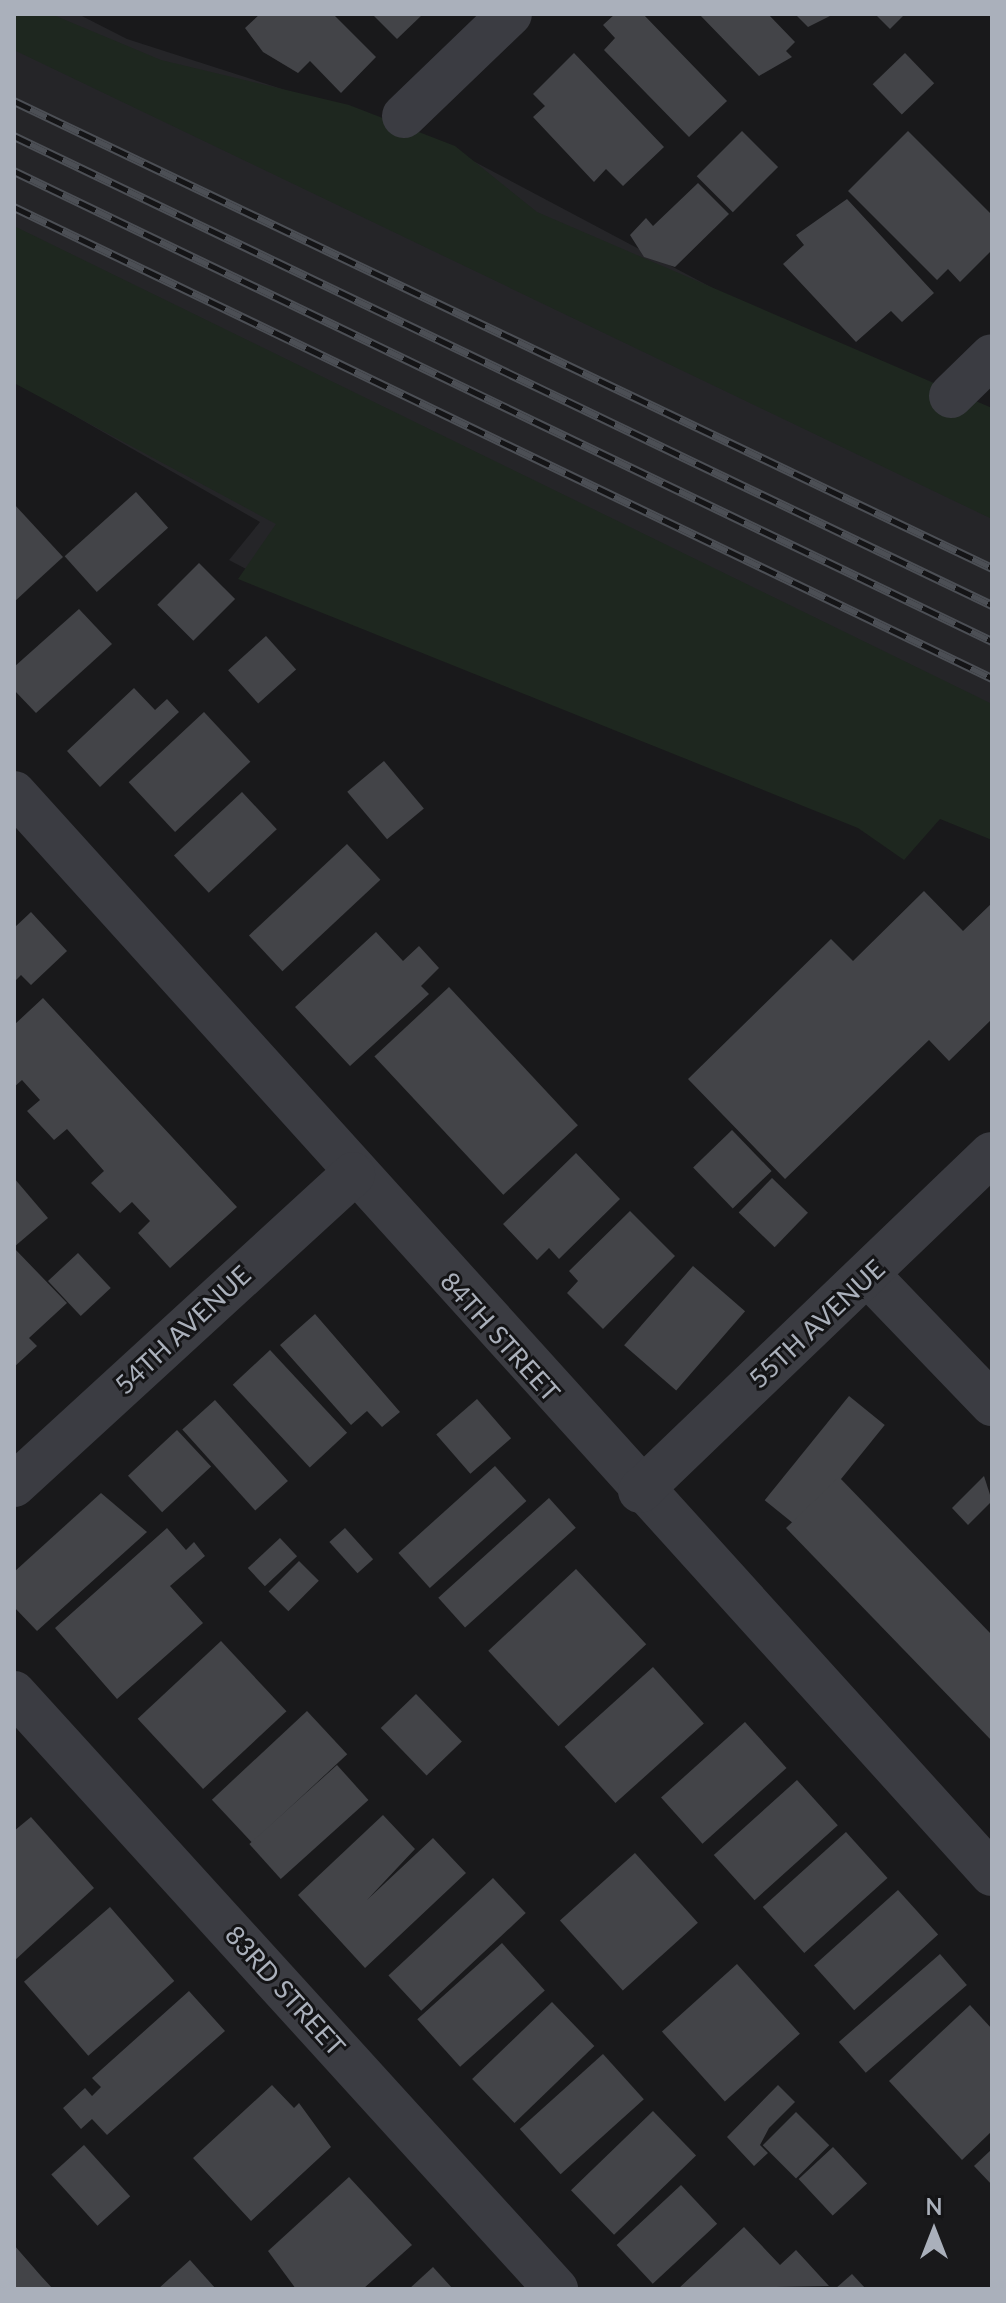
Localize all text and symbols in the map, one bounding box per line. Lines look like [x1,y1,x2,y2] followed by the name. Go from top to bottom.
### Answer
[742,1253,892,1395] street label: 55TH AVENUE
[108,1259,258,1401] street label: 54TH AVENUE
[434,1266,566,1408] street label: 84TH STREET
[219,1920,351,2062] street label: 83RD STREET
[894,2191,974,2271] north arrow
[926,2193,942,2220] text: N

